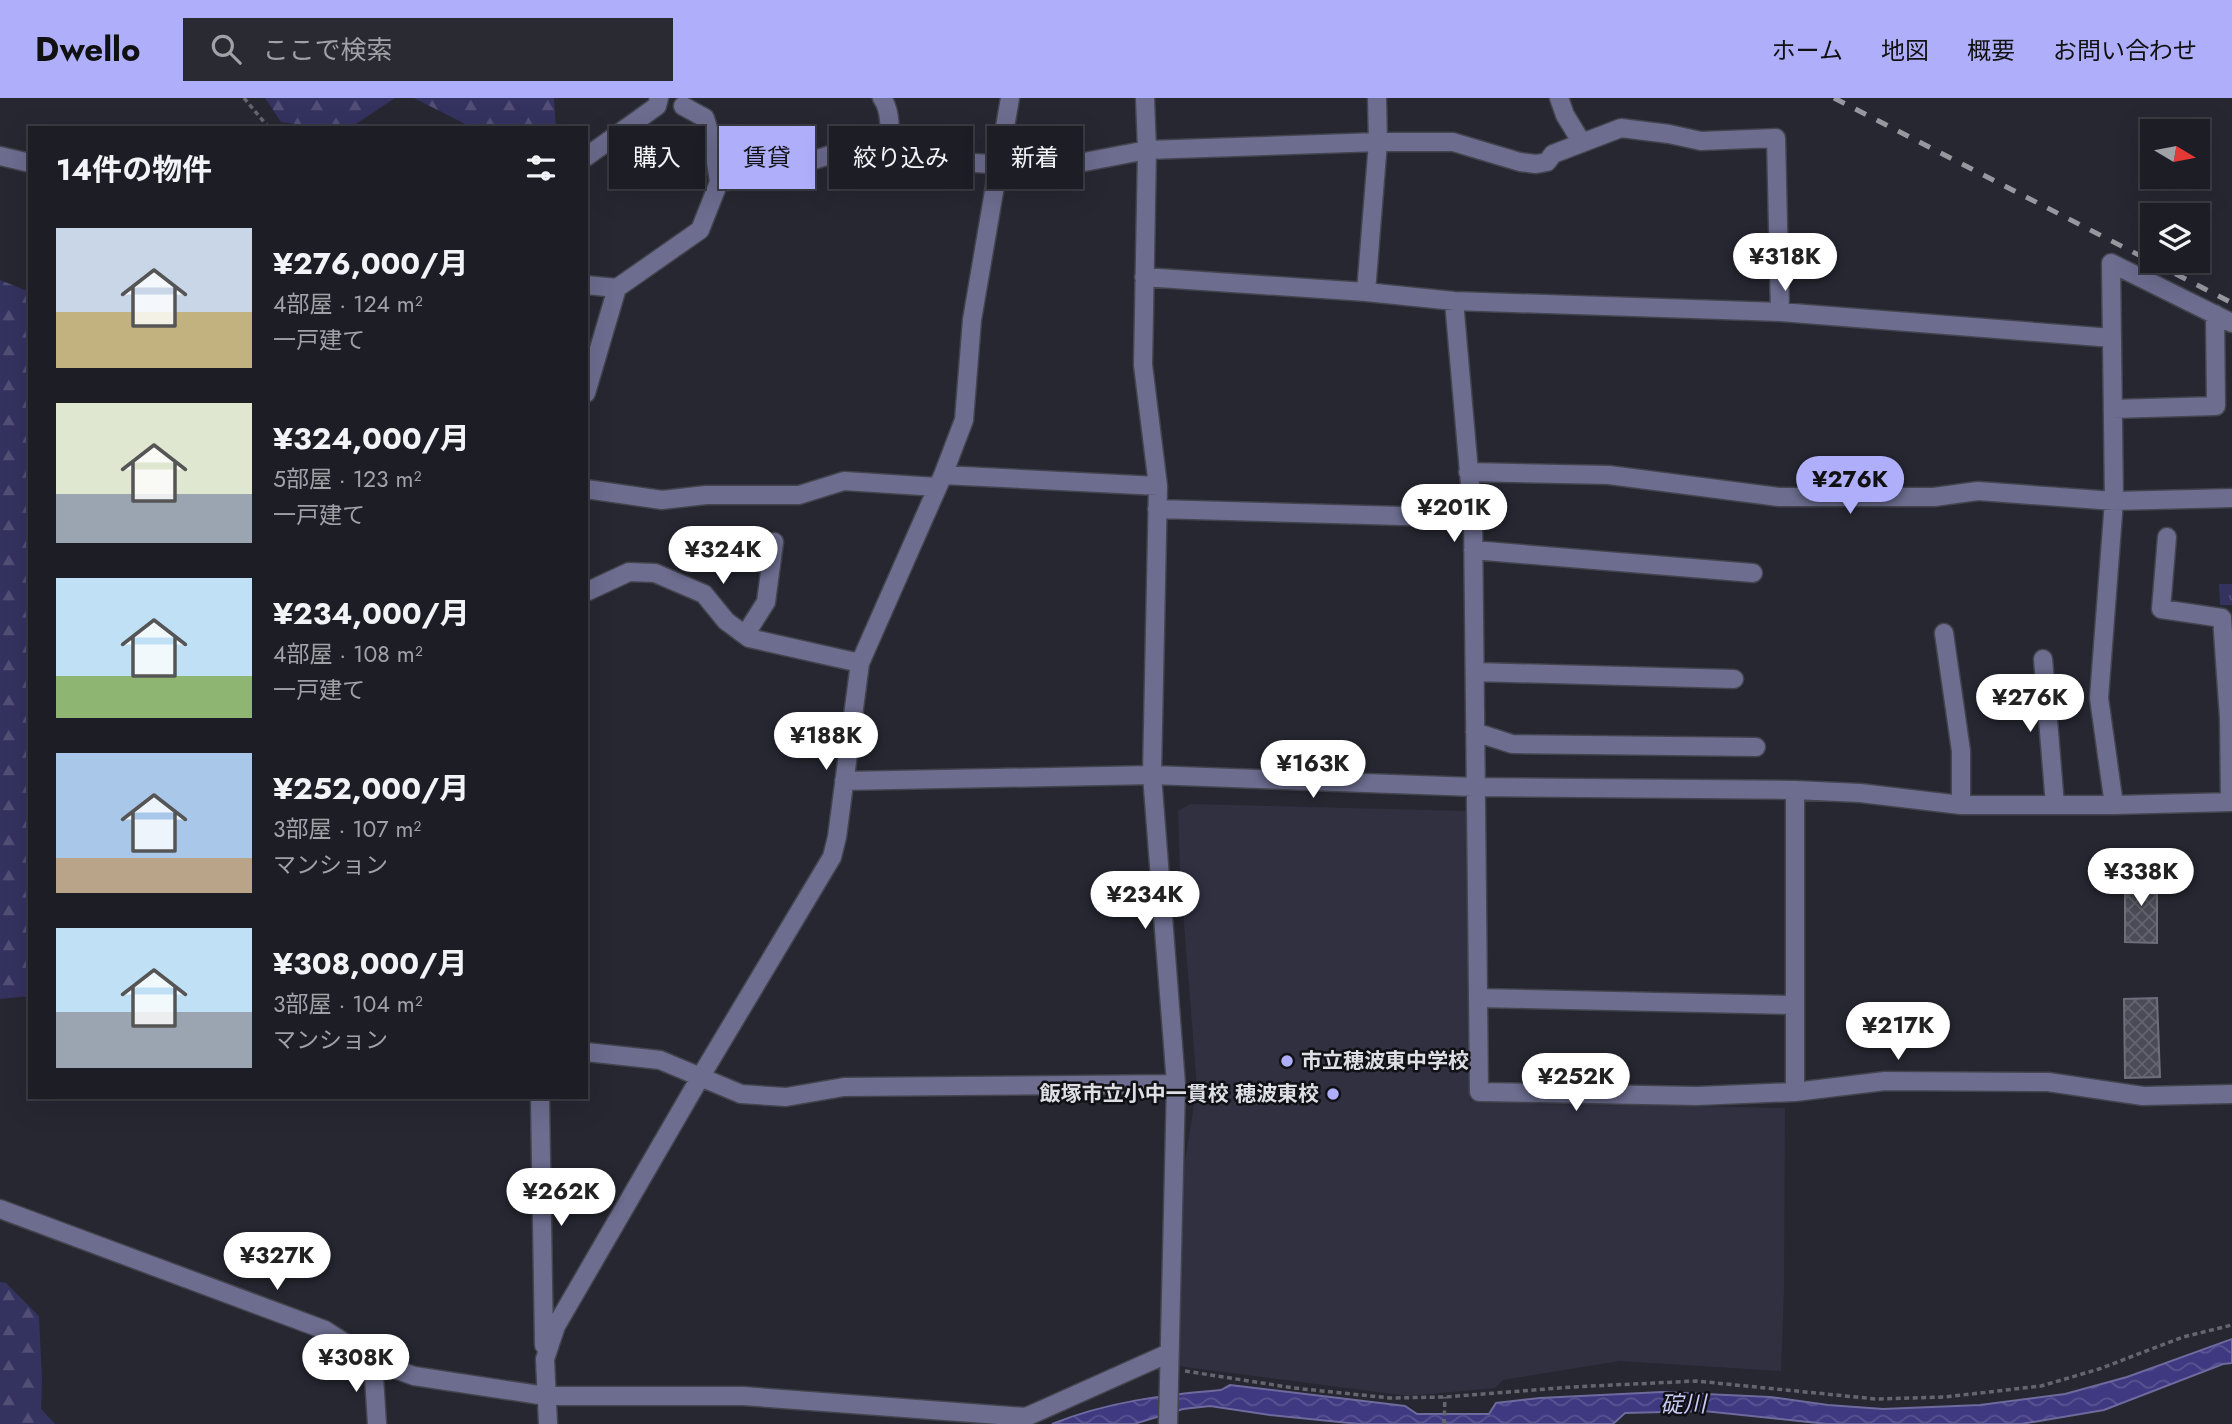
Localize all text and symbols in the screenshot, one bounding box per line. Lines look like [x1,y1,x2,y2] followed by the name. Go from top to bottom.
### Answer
[183,18,673,81] search box
[35,26,141,73] text: Dwello
[207,30,245,68] icon: search
[263,31,393,69] text: ここで検索
[1772,33,1843,68] text: ホーム
[1881,33,1929,68] text: 地図
[1967,33,2015,68] text: 概要
[2053,33,2197,68] text: お問い合わせ
[2140,119,2210,189] north arrow
[2140,119,2210,273] map controls
[609,126,705,189] chip: 購入
[719,126,815,189] chip: 賃貸
[829,126,973,189] chip: 絞り込み
[987,126,1083,189] chip: 新着
[56,148,212,191] text: 14件の物件
[522,149,560,187] icon: filters
[2140,203,2210,273] button: layers
[1736,234,1834,293] pin: ¥318K
[1749,239,1821,273] text: ¥318K
[273,242,468,285] text: ¥276,000/月
[112,256,196,340] icon: home
[273,287,423,321] text: 4部屋 · 124 m²
[273,323,365,357] text: 一戸建て
[273,417,470,460] text: ¥324,000/月
[112,431,196,515] icon: home
[1801,456,1899,516] pin: ¥276K
[273,462,421,496] text: 5部屋 · 123 m²
[1812,462,1888,496] text: ¥276K
[1405,484,1503,544] pin: ¥201K
[1417,490,1491,524] text: ¥201K
[273,498,365,532] text: 一戸建て
[674,526,772,586] pin: ¥324K
[685,532,761,566] text: ¥324K
[273,592,470,635] text: ¥234,000/月
[112,606,196,690] icon: home
[273,637,423,671] text: 4部屋 · 108 m²
[273,673,365,707] text: 一戸建て
[1981,674,2079,734] pin: ¥276K
[1992,680,2068,714] text: ¥276K
[777,712,875,772] pin: ¥188K
[790,718,862,752] text: ¥188K
[1264,740,1362,800] pin: ¥163K
[1277,746,1349,780] text: ¥163K
[273,767,469,810] text: ¥252,000/月
[112,781,196,865] icon: home
[273,812,421,846] text: 3部屋 · 107 m²
[273,848,388,882] text: マンション
[2092,848,2190,908] pin: ¥338K
[2104,854,2178,888] text: ¥338K
[1096,872,1194,931] pin: ¥234K
[1107,877,1183,911] text: ¥234K
[273,942,467,985] text: ¥308,000/月
[112,956,196,1040] icon: home
[273,987,423,1021] text: 3部屋 · 104 m²
[1849,1002,1947,1062] pin: ¥217K
[1862,1008,1934,1042] text: ¥217K
[273,1023,388,1057] text: マンション
[1301,1046,1469,1076] place label: 市立穂波東中学校
[1279,1053,1295,1069] marker: 市立穂波東中学校
[1527,1054,1625,1113] pin: ¥252K
[1538,1059,1614,1093] text: ¥252K
[1039,1079,1319,1109] place label: 飯塚市立小中一貫校 穂波東校
[1325,1086,1341,1102] marker: 飯塚市立小中一貫校 穂波東校
[512,1168,610,1228] pin: ¥262K
[522,1174,600,1208] text: ¥262K
[228,1232,326,1292] pin: ¥327K
[240,1238,314,1272] text: ¥327K
[307,1334,405,1394] pin: ¥308K
[318,1340,394,1374] text: ¥308K
[1660,1387,1709,1421] water label: 碇川

